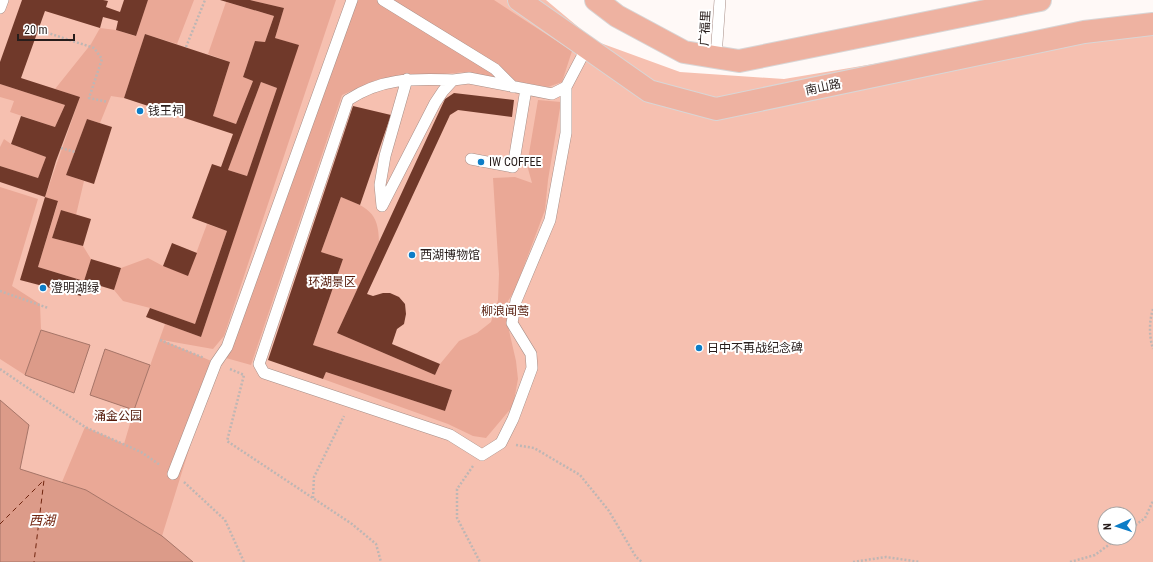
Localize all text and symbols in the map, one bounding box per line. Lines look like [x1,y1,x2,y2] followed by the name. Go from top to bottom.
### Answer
[697,10,713,46] street label: 广福里
[18,16,74,42] scale bar
[24,23,48,37] text: 20 m
[804,76,842,98] street label: 南山路
[148,104,184,118] place label: 钱王祠
[135,106,145,116] marker: 钱王祠
[489,155,541,169] place label: IW COFFEE
[476,157,486,167] marker: IW COFFEE
[420,248,480,262] place label: 西湖博物馆
[407,250,417,260] marker: 西湖博物馆
[308,275,356,289] park label: 环湖景区
[51,281,99,295] place label: 澄明湖绿
[38,283,48,293] marker: 澄明湖绿
[481,304,529,318] park label: 柳浪闻莺
[707,341,803,355] place label: 日中不再战纪念碑
[694,343,704,353] marker: 日中不再战纪念碑
[94,409,142,423] park label: 涌金公园
[1097,506,1137,546] north arrow
[29,513,57,528] water label: 西湖
[1101,523,1114,530] text: N

